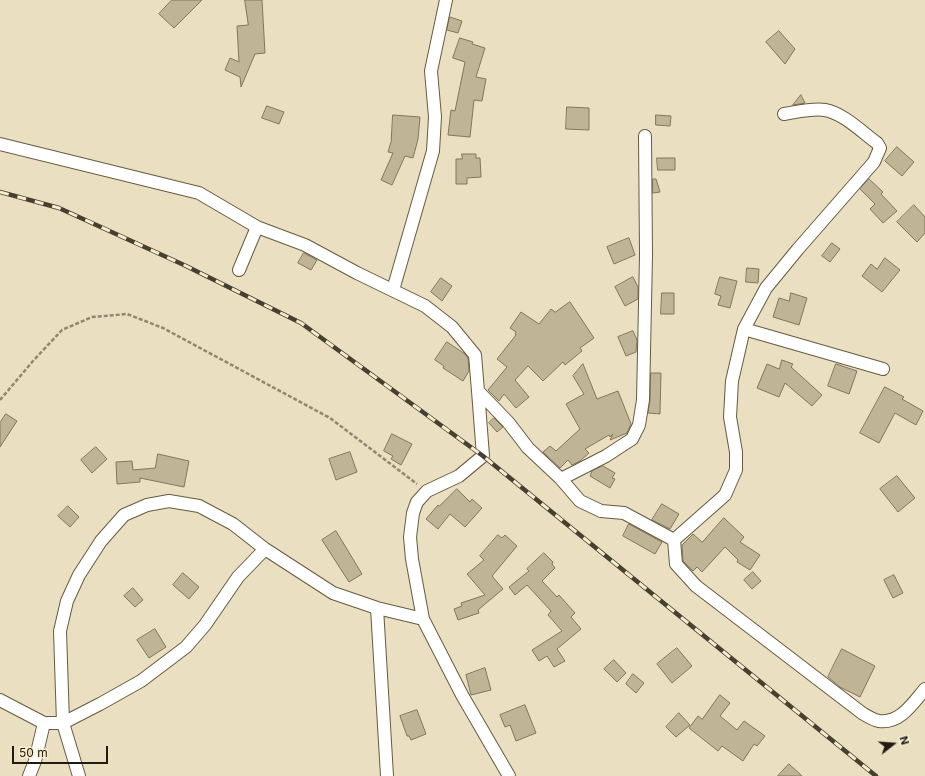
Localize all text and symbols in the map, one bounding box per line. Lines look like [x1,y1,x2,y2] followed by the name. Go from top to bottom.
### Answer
[873,724,913,764] north arrow
[897,734,912,747] text: N
[14,738,110,764] scale bar
[19,745,48,760] text: 50 m

